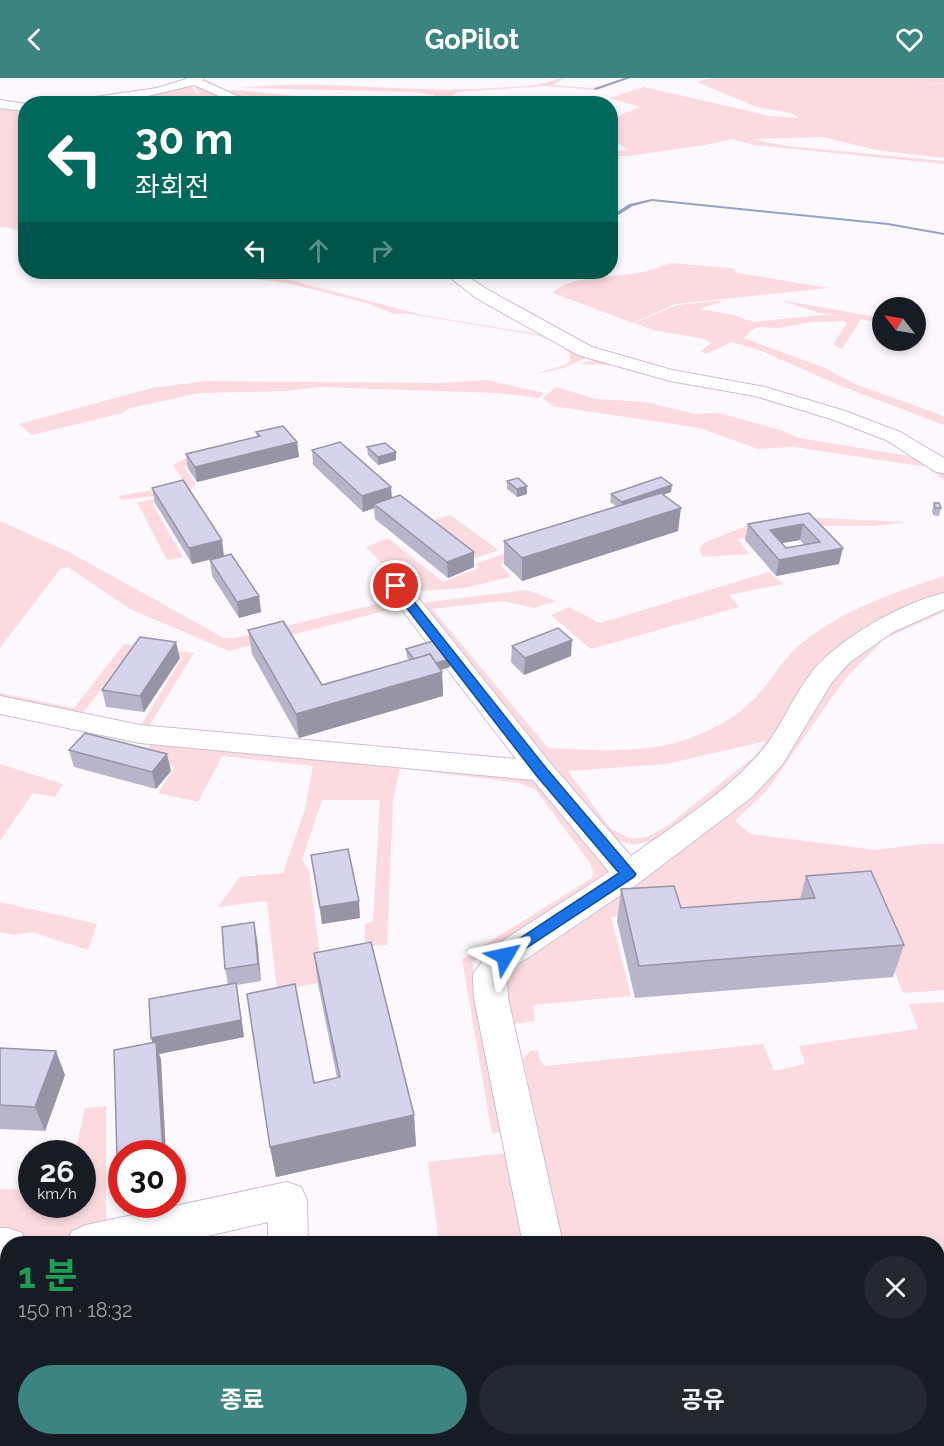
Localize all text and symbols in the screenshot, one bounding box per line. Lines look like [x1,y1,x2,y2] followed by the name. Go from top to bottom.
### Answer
[18,23,51,56] icon: back
[893,23,926,56] icon: heart
[425,24,519,55] text: GoPilot
[135,115,233,164] text: 30 m
[36,120,114,198] icon: left
[135,171,210,202] text: 좌회전
[239,234,272,267] icon: left
[302,234,335,267] icon: ahead
[365,234,398,267] icon: right
[872,297,926,351] north arrow
[872,297,926,351] map controls
[370,560,421,611] pin
[379,569,412,602] icon: arrive
[473,924,537,988] position arrow
[108,1140,186,1218] speed limit sign: 30
[39,1154,75,1189] text: 26
[37,1185,77,1203] text: km/h
[18,1254,78,1296] text: 1 분
[864,1256,927,1319] button: close
[18,1298,132,1322] text: 150 m · 18:32
[18,1365,467,1434] button: 종료
[479,1365,927,1434] button: 공유

